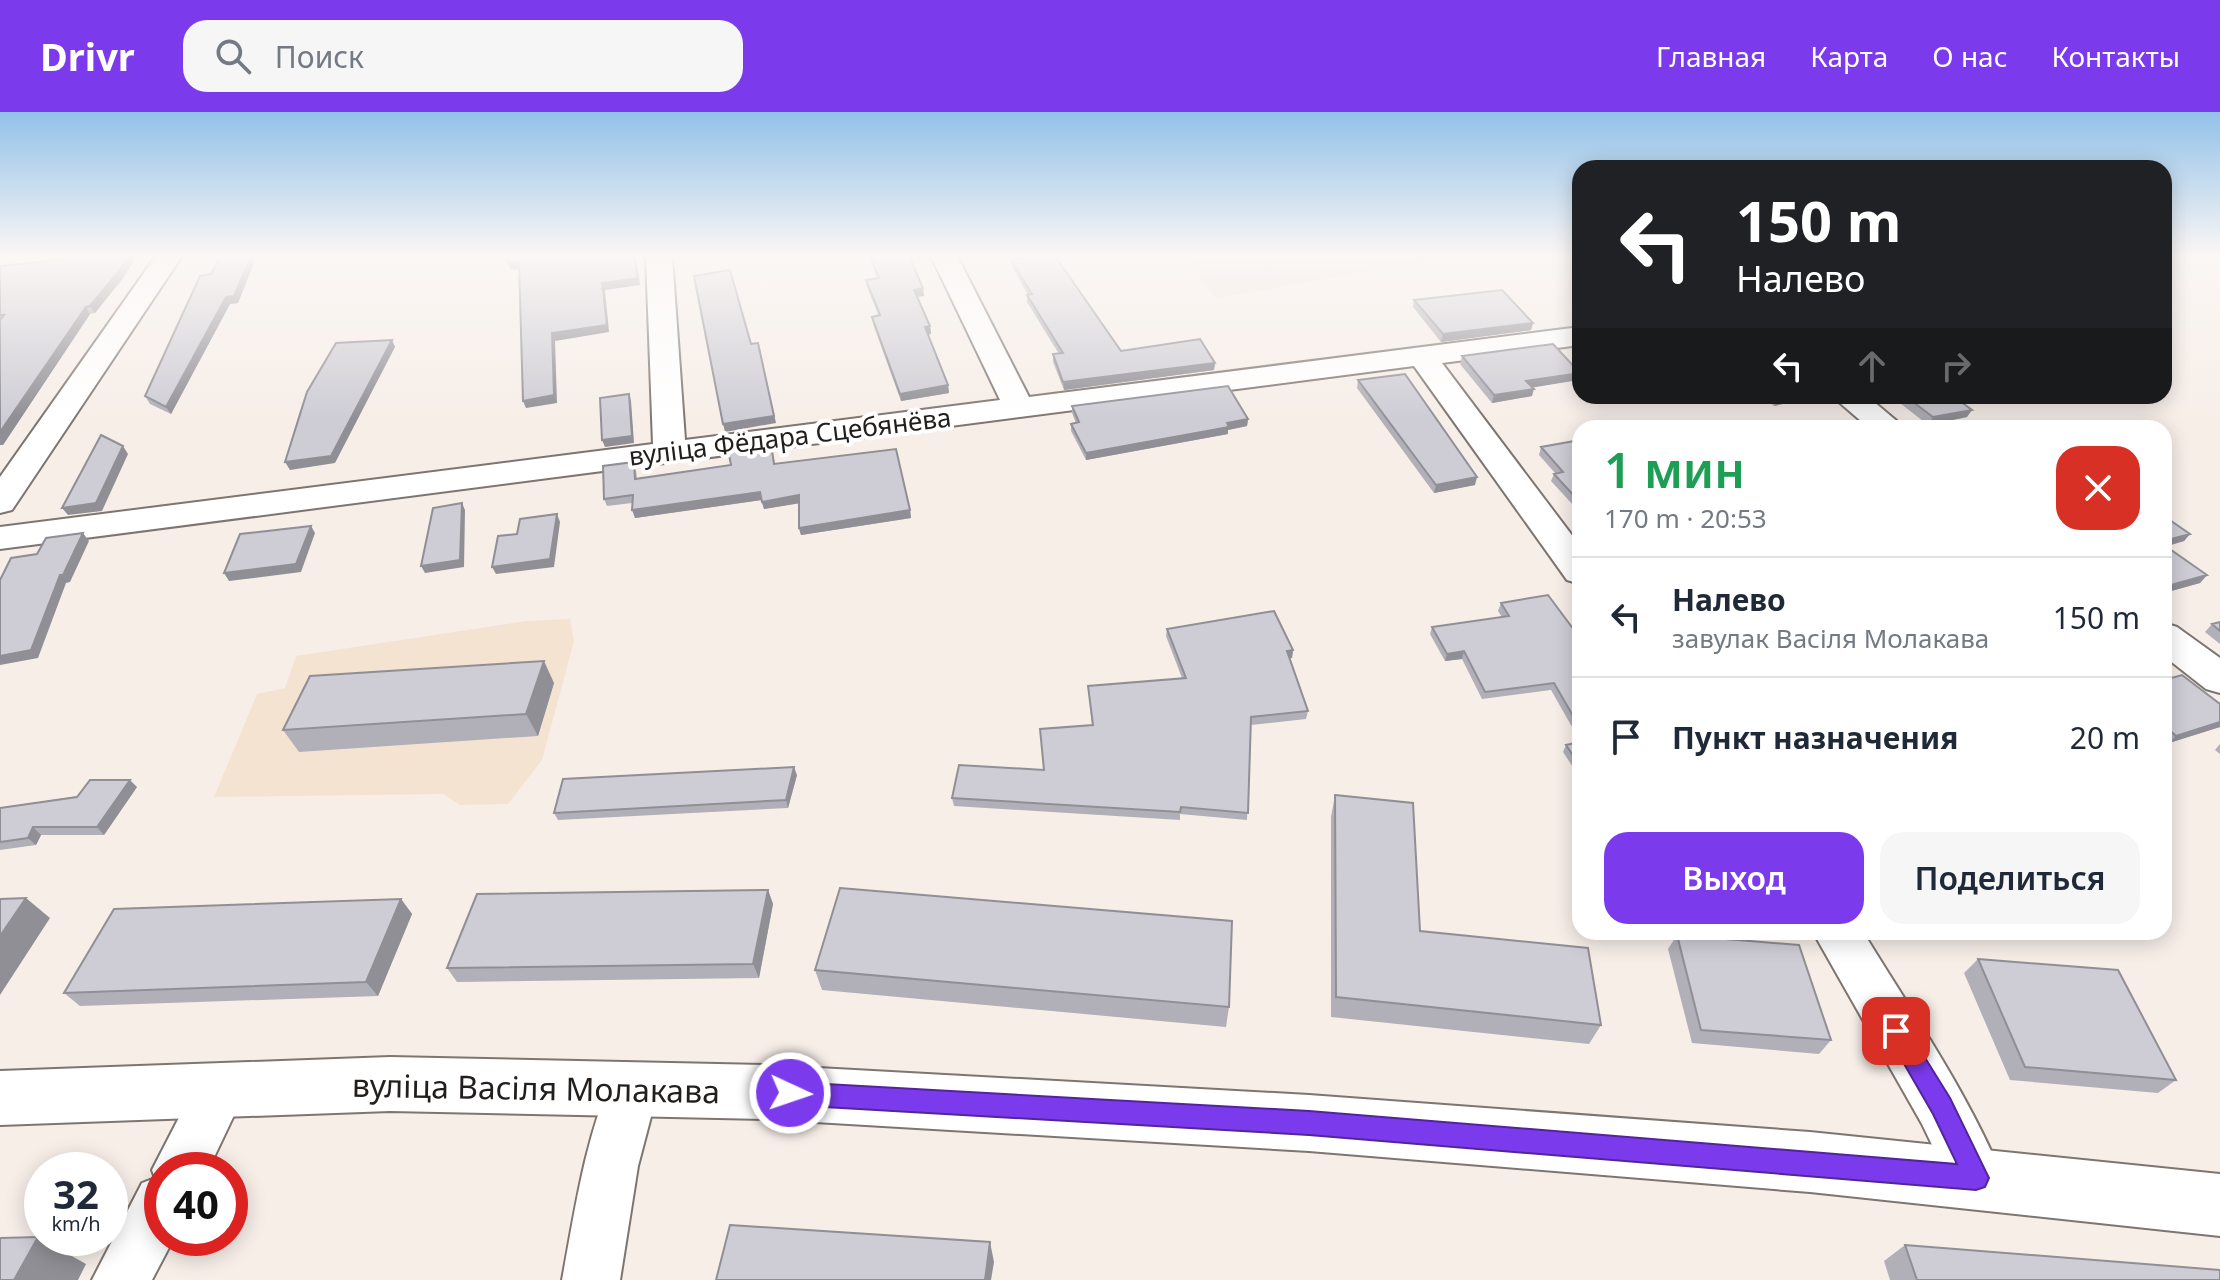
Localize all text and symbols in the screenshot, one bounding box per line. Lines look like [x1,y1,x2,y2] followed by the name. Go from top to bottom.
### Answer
[183,20,743,92] search box
[40,30,135,82] text: Drivr
[211,34,255,78] icon: search
[275,36,364,77] text: Поиск
[1656,37,1766,75] text: Главная
[1810,37,1888,75] text: Карта
[1932,37,2008,75] text: О нас
[2052,37,2180,75] text: Контакты
[1736,182,1901,258] text: 150 m
[1604,192,1708,296] icon: left
[1736,254,1865,303] text: Налево
[1766,344,1810,388] icon: left
[1850,344,1894,388] icon: ahead
[1934,344,1978,388] icon: right
[627,398,953,474] street label: вуліца Фёдара Сцебянёва
[1604,437,1745,502] text: 1 мин
[2056,446,2140,530] button: close
[1604,500,1767,536] text: 170 m · 20:53
[1672,579,1786,620] text: Налево
[1604,595,1648,639] icon: left
[2053,597,2140,638] text: 150 m
[1672,620,1989,656] text: завулак Васіля Молакава
[1604,715,1648,759] icon: arrive
[1672,717,1958,758] text: Пункт назначения
[2070,717,2140,758] text: 20 m
[1604,832,1864,924] button: Выход
[1880,832,2140,924] button: Поделиться
[1862,997,1930,1065] pin
[1874,1009,1918,1053] icon: arrive
[748,1051,832,1135] position arrow
[352,1063,720,1112] street label: вуліца Васіля Молакава
[144,1152,248,1256] speed limit sign: 40
[53,1166,99,1221] text: 32
[51,1210,101,1237] text: km/h

